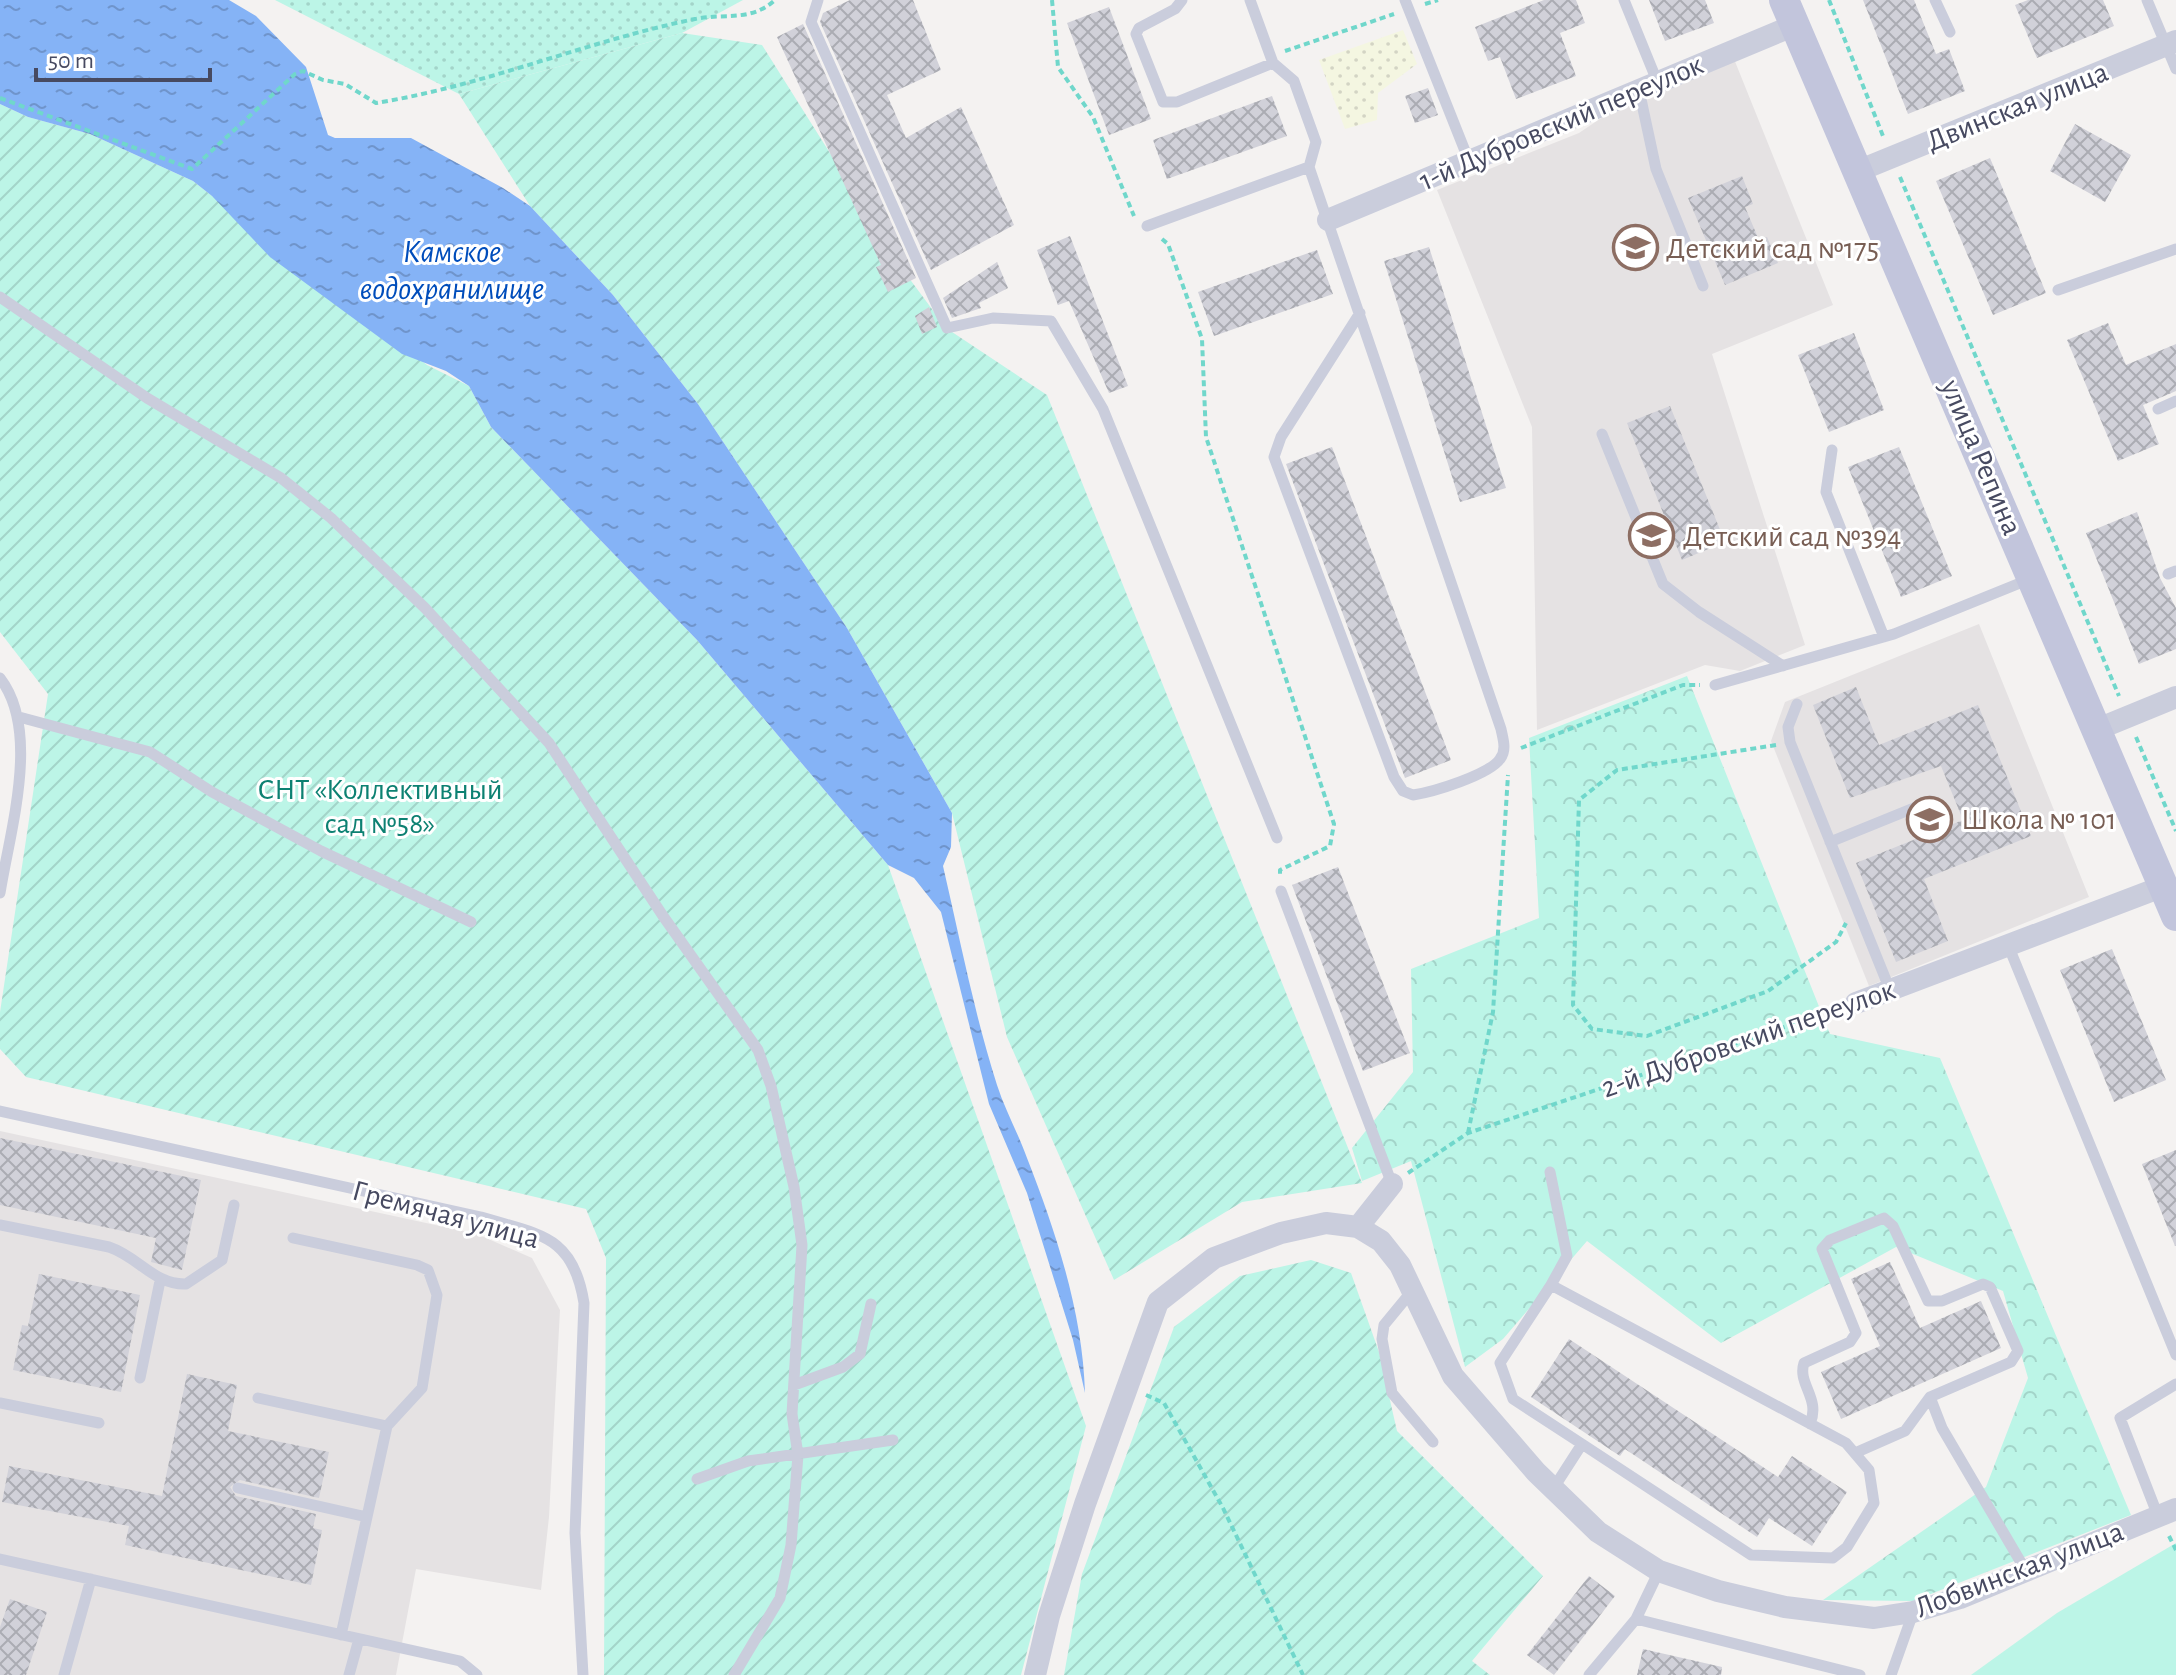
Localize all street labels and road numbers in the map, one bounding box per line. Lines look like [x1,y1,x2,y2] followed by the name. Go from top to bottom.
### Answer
[1415,49,1708,196] street label: 1-й Дубровский переулок
[1922,57,2113,157] street label: Двинская улица
[1935,374,2027,540] street label: улица Репина
[1598,974,1899,1103] street label: 2-й Дубровский переулок
[349,1176,543,1254] street label: Гремячая улица
[1911,1516,2128,1623] street label: Лобвинская улица

